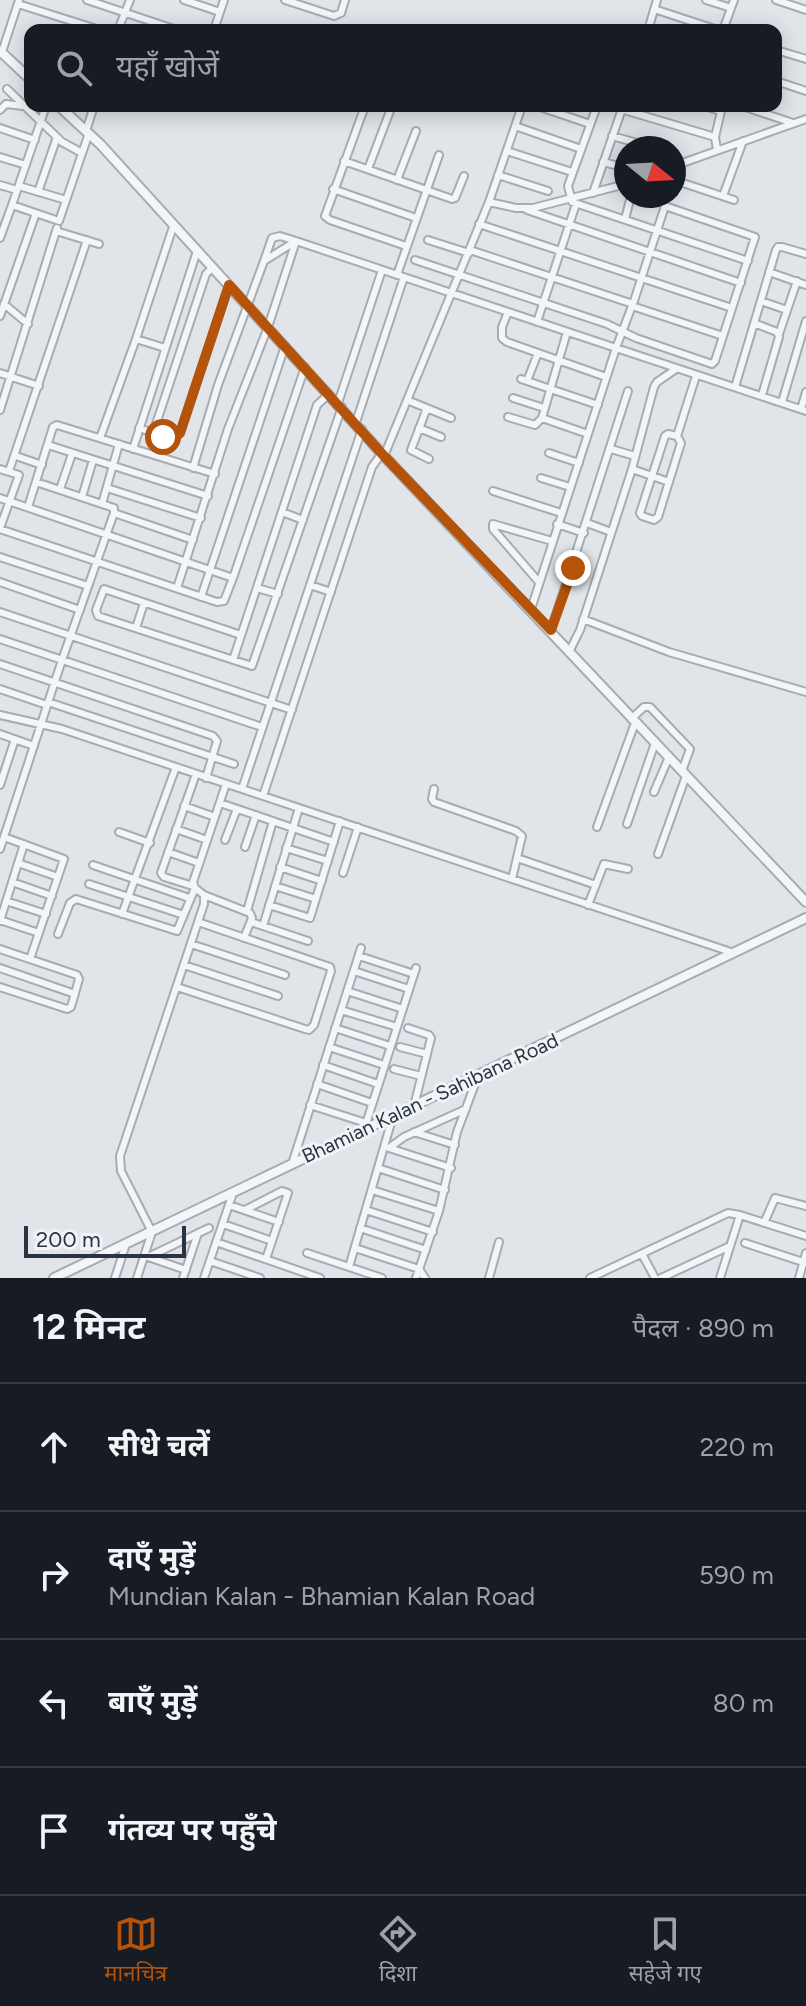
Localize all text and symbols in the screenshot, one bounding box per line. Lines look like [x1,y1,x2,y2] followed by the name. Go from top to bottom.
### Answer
[24,24,782,112] search box
[52,46,96,90] icon: search
[116,48,219,85] text: यहाँ खोजें
[614,136,686,208] north arrow
[145,419,181,455] route start
[555,550,591,586] route end
[298,1028,562,1168] street label: Bhamian Kalan - Sahibana Road
[24,1222,186,1258] scale bar
[36,1226,101,1253] text: 200 m
[32,1307,146,1348] text: 12 मिनट
[632,1312,774,1344] text: पैदल · 890 m
[32,1425,76,1469] icon: ahead
[108,1427,210,1464] text: सीधे चलें
[700,1431,774,1463] text: 220 m
[108,1539,196,1576] text: दाएँ मुड़ें
[32,1553,76,1597] icon: right
[699,1559,774,1591] text: 590 m
[108,1580,535,1612] text: Mundian Kalan - Bhamian Kalan Road
[32,1681,76,1725] icon: left
[108,1683,197,1720] text: बाएँ मुड़ें
[713,1687,774,1719] text: 80 m
[32,1809,76,1853] icon: arrive
[108,1811,277,1848] text: गंतव्य पर पहुँचे
[104,1912,167,1990] tab: मानचित्र
[376,1912,420,1990] tab: दिशा
[629,1912,702,1990] tab: सहेजे गए

